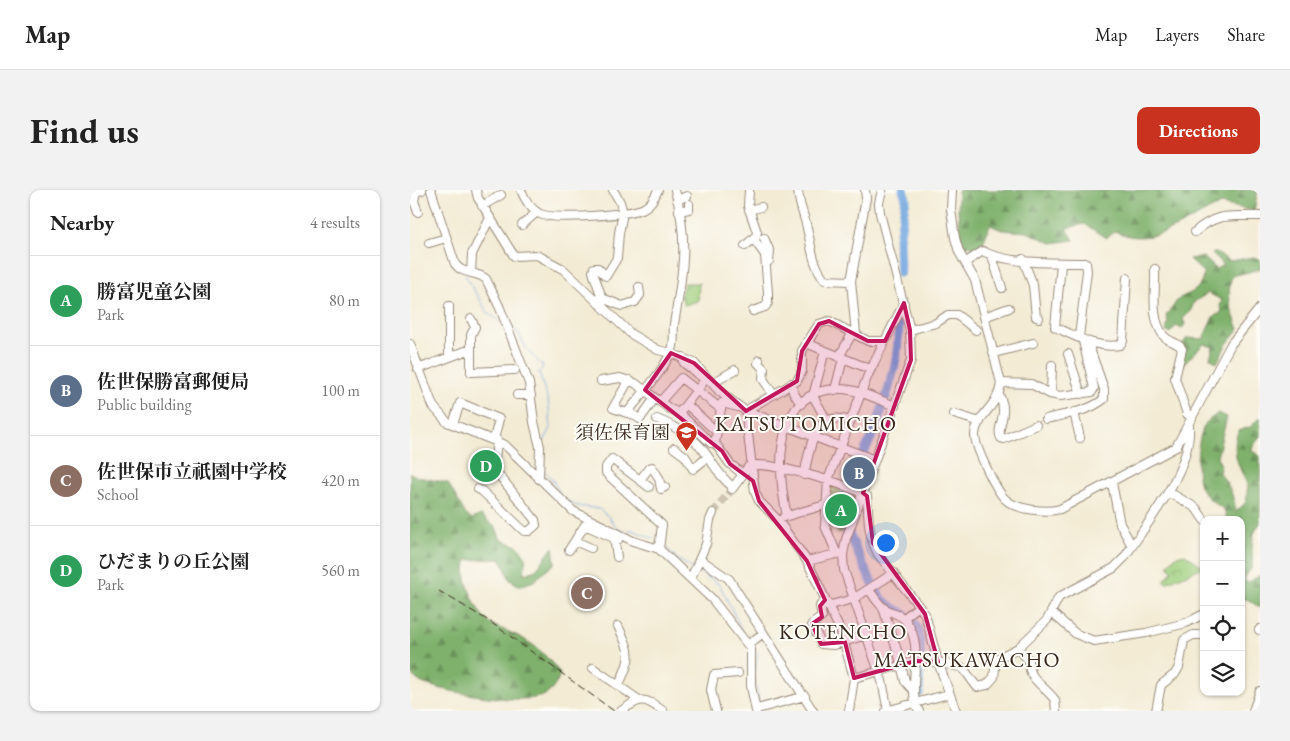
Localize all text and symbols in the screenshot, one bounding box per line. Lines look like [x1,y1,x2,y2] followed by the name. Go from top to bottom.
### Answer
[25,19,70,50] text: Map
[1095,23,1127,46] text: Map
[1155,23,1199,46] text: Layers
[1227,23,1265,46] text: Share
[1137,107,1260,154] button: Directions
[30,108,139,153] text: Find us
[50,209,114,236] text: Nearby
[310,212,360,233] text: 4 results
[97,279,211,304] text: 勝富児童公園
[60,290,72,311] text: A
[329,290,360,311] text: 80 m
[97,304,124,325] text: Park
[97,369,249,394] text: 佐世保勝富郵便局
[61,380,71,401] text: B
[321,380,360,401] text: 100 m
[97,394,192,415] text: Public building
[715,410,897,437] district label: KATSUTOMICHO
[575,420,670,445] place label: 須佐保育園
[674,420,698,451] school or university icon: 須佐保育園
[470,447,502,485] pin: D
[843,454,875,492] pin: B
[97,459,287,484] text: 佐世保市立祇園中学校
[60,470,72,491] text: C
[321,470,360,491] text: 420 m
[97,484,139,505] text: School
[825,491,857,529] pin: A
[1200,516,1245,696] map controls
[1200,516,1245,561] button: +
[873,530,899,556] your location
[97,549,249,574] text: ひだまりの丘公園
[60,560,72,581] text: D
[321,560,360,581] text: 560 m
[1200,561,1245,606] button: −
[97,574,124,595] text: Park
[571,574,603,612] pin: C
[1200,606,1245,651] button: locate
[779,618,907,645] district label: KOTENCHO
[873,646,1061,673] district label: MATSUKAWACHO
[1200,651,1245,696] button: layers

